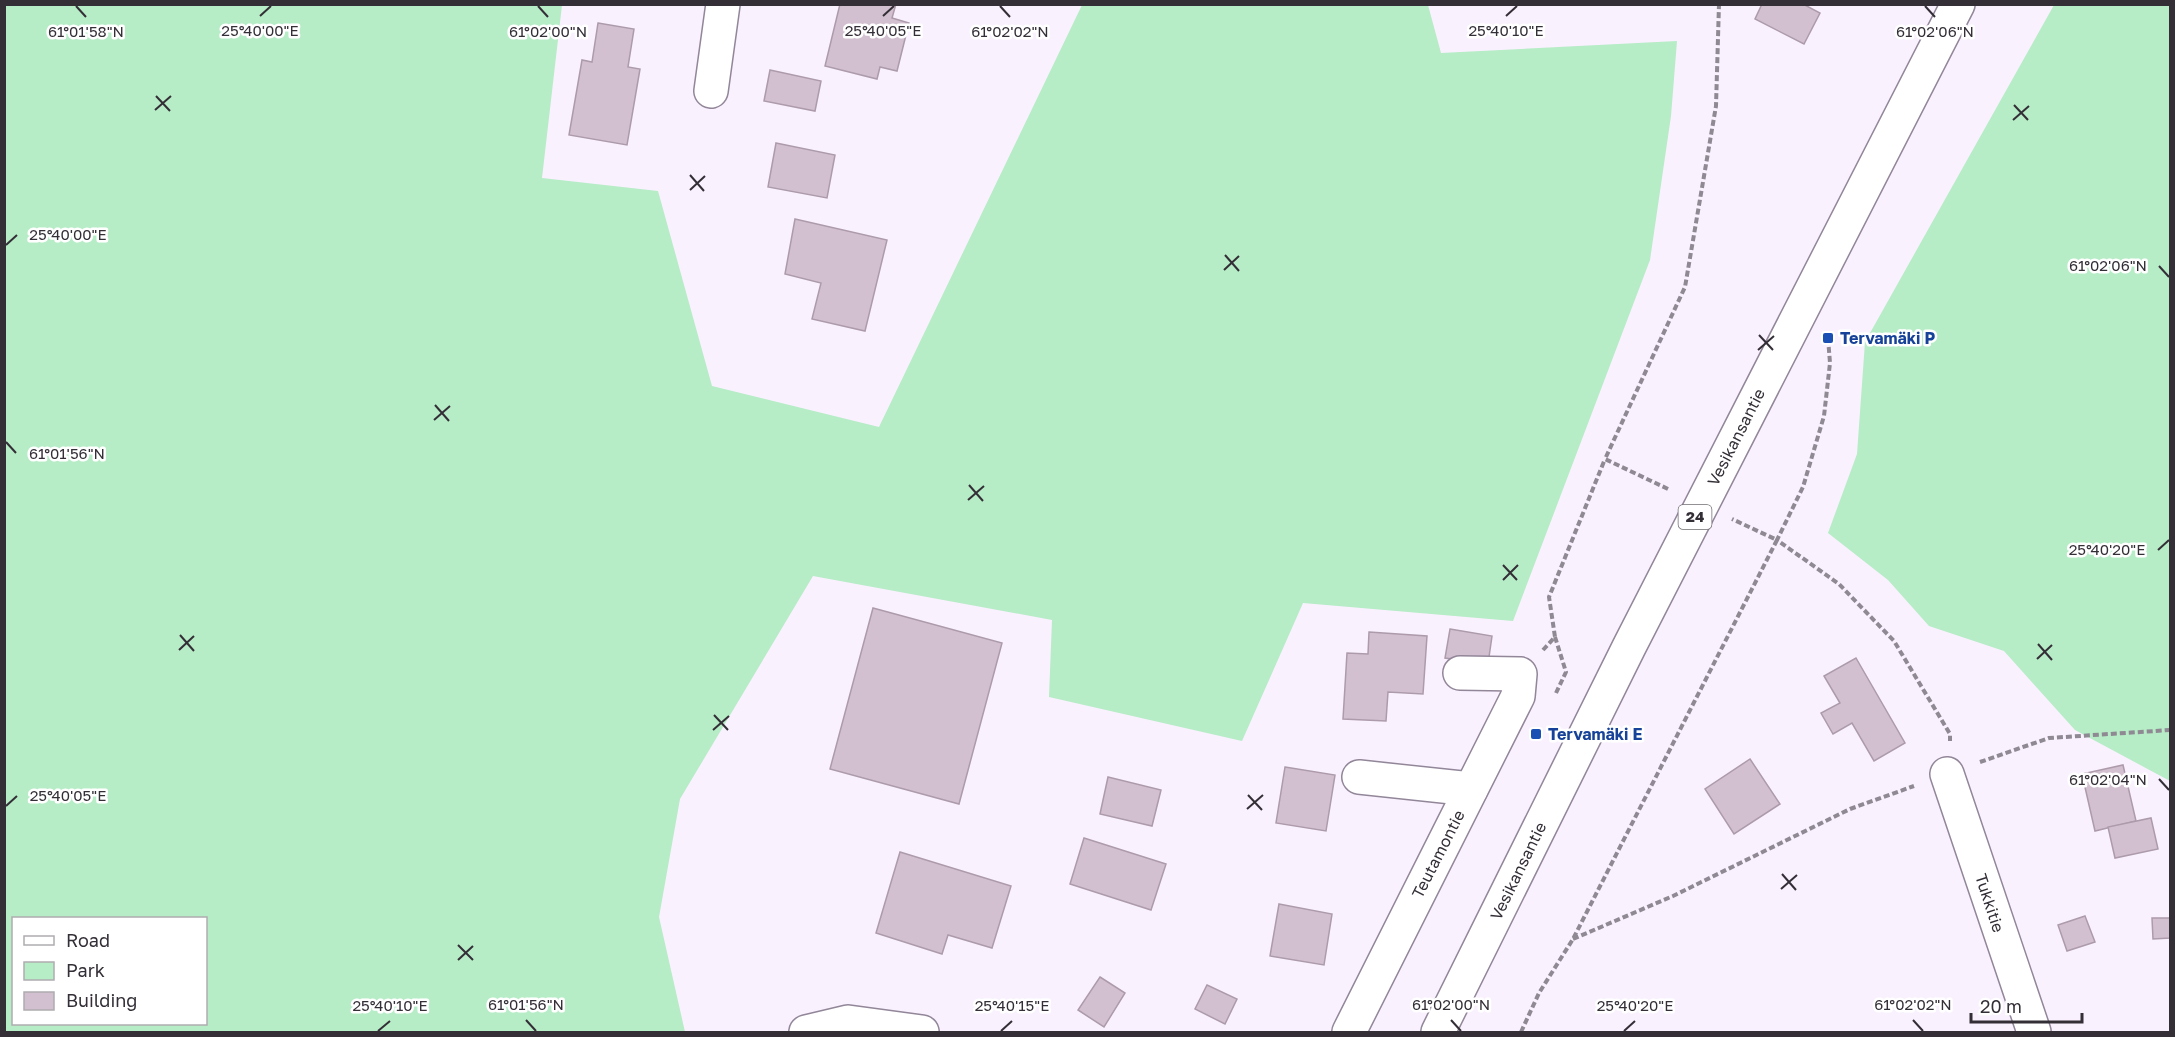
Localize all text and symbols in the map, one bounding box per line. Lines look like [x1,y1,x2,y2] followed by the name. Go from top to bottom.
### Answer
[221,21,299,39] text: 25°40'00"E
[845,21,921,39] text: 25°40'05"E
[1468,21,1544,39] text: 25°40'10"E
[48,22,124,40] text: 61°01'58"N
[509,22,587,40] text: 61°02'00"N
[971,22,1049,40] text: 61°02'02"N
[1896,22,1974,40] text: 61°02'06"N
[29,225,107,243] text: 25°40'00"E
[2069,256,2147,274] text: 61°02'06"N
[1840,328,1935,348] place label: Tervamäki P
[1821,331,1835,345] marker: Tervamäki P
[1703,385,1769,489] street label: Vesikansantie
[29,444,105,462] text: 61°01'56"N
[1678,505,1712,529] road number: 24
[2069,540,2145,558] text: 25°40'20"E
[1548,724,1642,744] place label: Tervamäki E
[1529,727,1543,741] marker: Tervamäki E
[2069,770,2147,788] text: 61°02'04"N
[30,786,106,804] text: 25°40'05"E
[1407,807,1469,901] street label: Teutamontie
[1486,819,1550,923] street label: Vesikansantie
[1971,871,2009,935] street label: Tukkitie
[12,917,207,1025] legend
[66,929,110,951] text: Road
[66,959,105,981] text: Park
[1971,986,2082,1024] scale bar
[66,989,137,1011] text: Building
[488,995,564,1013] text: 61°01'56"N
[1412,995,1490,1013] text: 61°02'00"N
[1874,995,1952,1013] text: 61°02'02"N
[1980,995,2022,1017] text: 20 m
[352,996,428,1014] text: 25°40'10"E
[975,996,1049,1014] text: 25°40'15"E
[1597,996,1673,1014] text: 25°40'20"E

